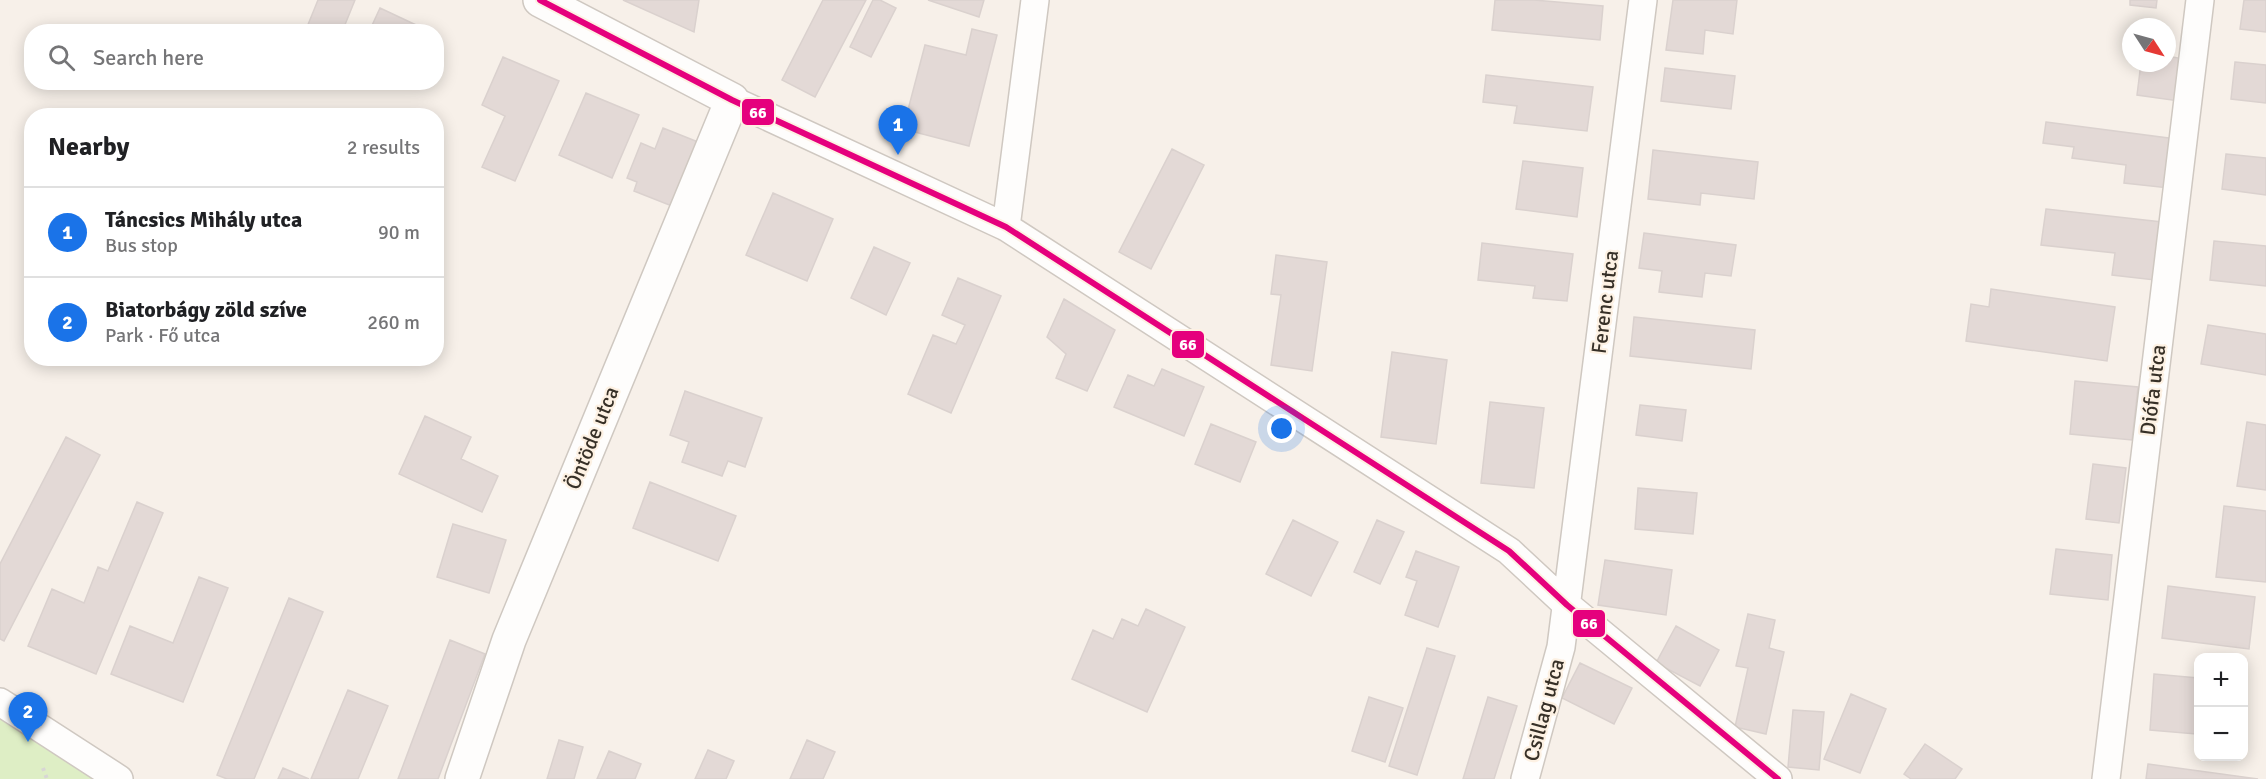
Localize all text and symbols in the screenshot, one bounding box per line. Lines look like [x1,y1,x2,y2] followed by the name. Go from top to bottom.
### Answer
[2122,18,2176,72] north arrow
[24,24,444,90] search box
[45,41,78,74] icon: search
[93,44,204,71] text: Search here
[741,98,775,126] line badge: 66
[749,103,767,123] text: 66
[878,106,918,155] pin: 1
[48,131,129,163] text: Nearby
[347,135,420,160] text: 2 results
[105,206,302,233] text: Táncsics Mihály utca
[62,220,73,245] text: 1
[378,220,420,245] text: 90 m
[105,233,178,258] text: Bus stop
[1586,249,1624,355] street label: Ferenc utca
[105,296,307,323] text: Biatorbágy zöld szíve
[62,310,73,335] text: 2
[367,310,420,335] text: 260 m
[105,323,220,348] text: Park · Fő utca
[1171,330,1205,359] line badge: 66
[1179,335,1197,355] text: 66
[2135,343,2171,437] street label: Diófa utca
[560,383,624,493] street label: Öntöde utca
[1267,414,1296,443] your location
[1572,609,1606,638] line badge: 66
[1580,614,1598,634] text: 66
[2194,653,2248,761] map controls
[2194,653,2248,707] button: +
[1518,656,1570,764] street label: Csillag utca
[9,692,48,742] pin: 2
[2194,707,2248,761] button: −

